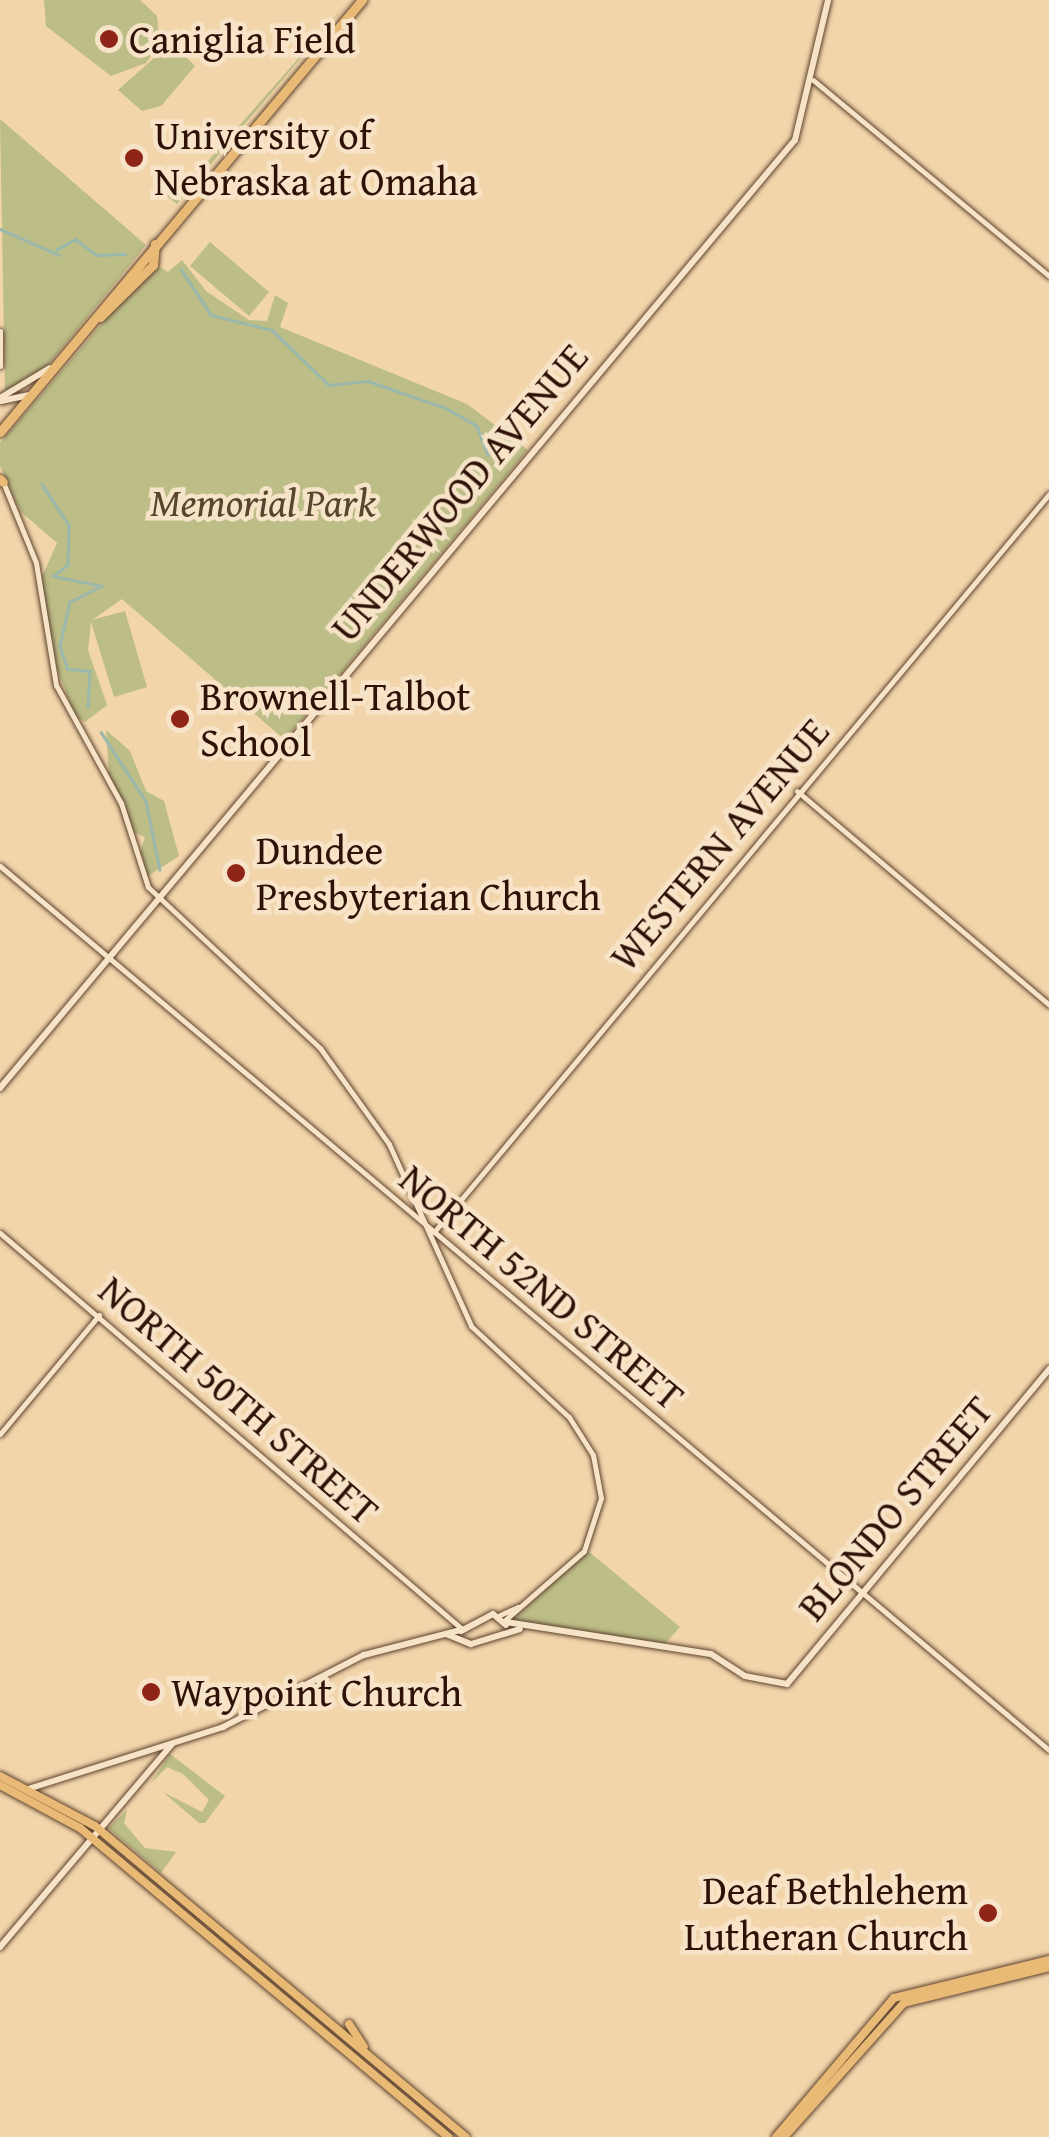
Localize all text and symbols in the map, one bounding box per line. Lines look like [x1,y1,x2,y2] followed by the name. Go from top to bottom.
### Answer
[129,15,356,63] place label: Caniglia Field
[98,28,120,50] marker: Caniglia Field
[154,111,478,205] place label: University of Nebraska at Omaha
[123,147,145,169] marker: University of Nebraska at Omaha
[320,333,598,651] street label: UNDERWOOD AVENUE
[150,478,376,526] park label: Memorial Park
[200,672,470,766] place label: Brownell-Talbot School
[169,708,191,730] marker: Brownell-Talbot School
[599,708,839,980] street label: WESTERN AVENUE
[256,826,601,920] place label: Dundee Presbyterian Church
[225,862,247,884] marker: Dundee Presbyterian Church
[390,1154,694,1420] street label: NORTH 52ND STREET
[89,1266,389,1534] street label: NORTH 50TH STREET
[787,1386,1003,1630] street label: BLONDO STREET
[171,1668,462,1716] place label: Waypoint Church
[140,1681,162,1703] marker: Waypoint Church
[684,1866,968,1960] place label: Deaf Bethlehem Lutheran Church
[977,1902,999,1924] marker: Deaf Bethlehem Lutheran Church

